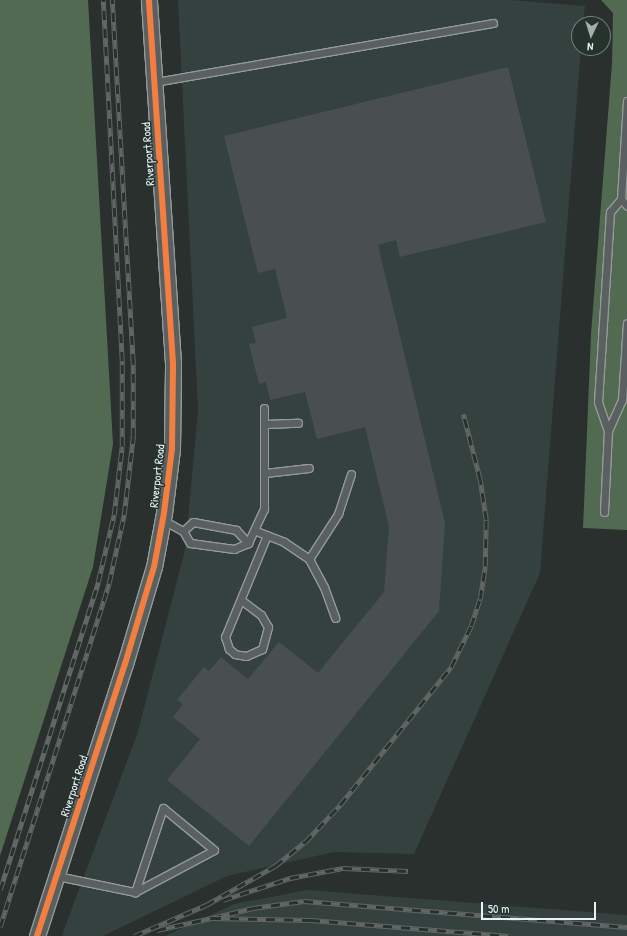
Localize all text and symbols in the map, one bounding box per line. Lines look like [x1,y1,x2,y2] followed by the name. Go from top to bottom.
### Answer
[571,16,611,56] north arrow
[587,40,594,54] text: N
[139,122,157,186] street label: Riverport Road
[147,444,167,508] street label: Riverport Road
[57,754,91,818] street label: Riverport Road
[483,894,598,920] scale bar
[488,900,509,917] text: 50 m

